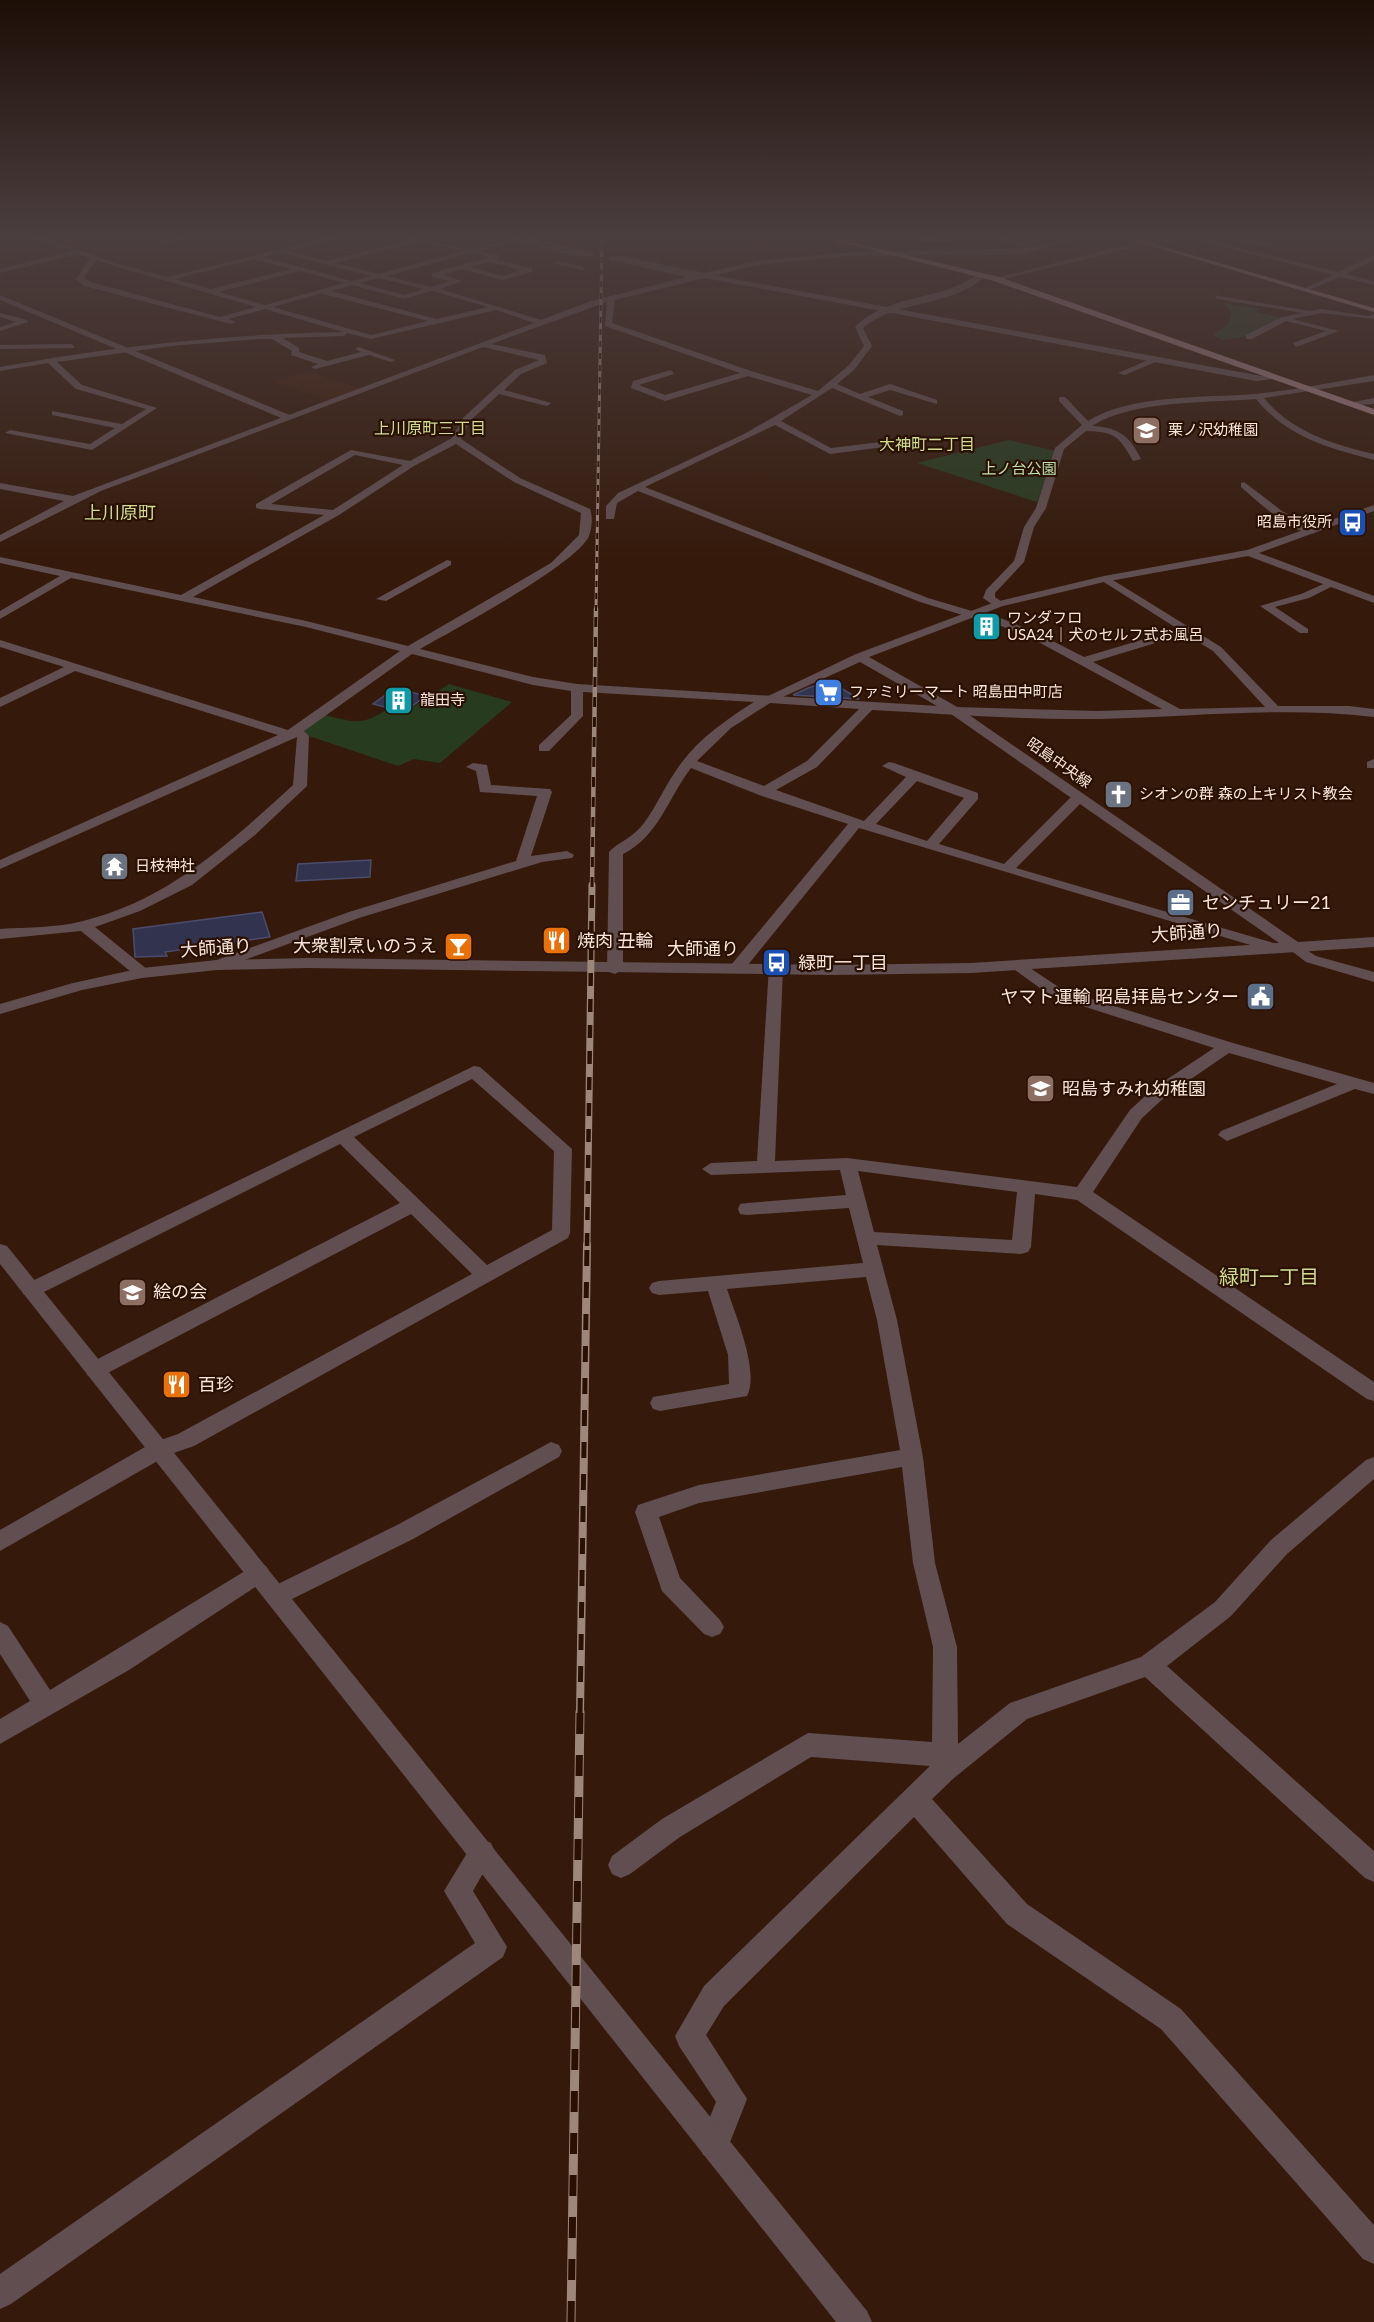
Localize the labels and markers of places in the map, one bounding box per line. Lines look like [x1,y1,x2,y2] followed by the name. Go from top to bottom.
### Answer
[1131,414,1163,446] school or university icon: 栗ノ沢幼稚園
[1168,420,1258,438] place label: 栗ノ沢幼稚園
[1337,506,1369,538] bus stop icon: 昭島市役所
[1257,512,1332,530] place label: 昭島市役所
[1007,608,1204,643] place label: ワンダフロ USA24｜犬のセルフ式お風呂
[970,611,1002,643] building icon: ワンダフロ USA24｜犬のセルフ式お風呂
[812,676,844,708] supermarket icon: ファミリーマート 昭島田中町店
[849,682,1063,700] place label: ファミリーマート 昭島田中町店
[383,684,415,716] building icon: 龍田寺
[420,690,465,708] place label: 龍田寺
[1102,778,1134,810] church icon: シオンの群 森の上キリスト教会
[1139,784,1353,802] place label: シオンの群 森の上キリスト教会
[98,850,130,882] temple icon: 日枝神社
[135,856,195,874] place label: 日枝神社
[1165,887,1197,919] office icon: センチュリー21
[1202,891,1331,913] place label: センチュリー21
[540,925,572,957] restaurant icon: 焼肉 丑輪
[577,929,654,951] place label: 焼肉 丑輪
[442,930,474,962] bar icon: 大衆割烹いのうえ
[293,934,437,956] place label: 大衆割烹いのうえ
[761,947,793,979] bus stop icon: 緑町一丁目
[798,951,888,973] place label: 緑町一丁目
[1244,981,1276,1013] public building icon: ヤマト運輸 昭島拝島センター
[1000,985,1239,1007] place label: ヤマト運輸 昭島拝島センター
[1025,1073,1057,1105] school or university icon: 昭島すみれ幼稚園
[1062,1077,1206,1099] place label: 昭島すみれ幼稚園
[116,1276,148,1308] school or university icon: 絵の会
[153,1280,207,1302] place label: 絵の会
[161,1369,193,1401] restaurant icon: 百珍
[198,1373,234,1395] place label: 百珍

